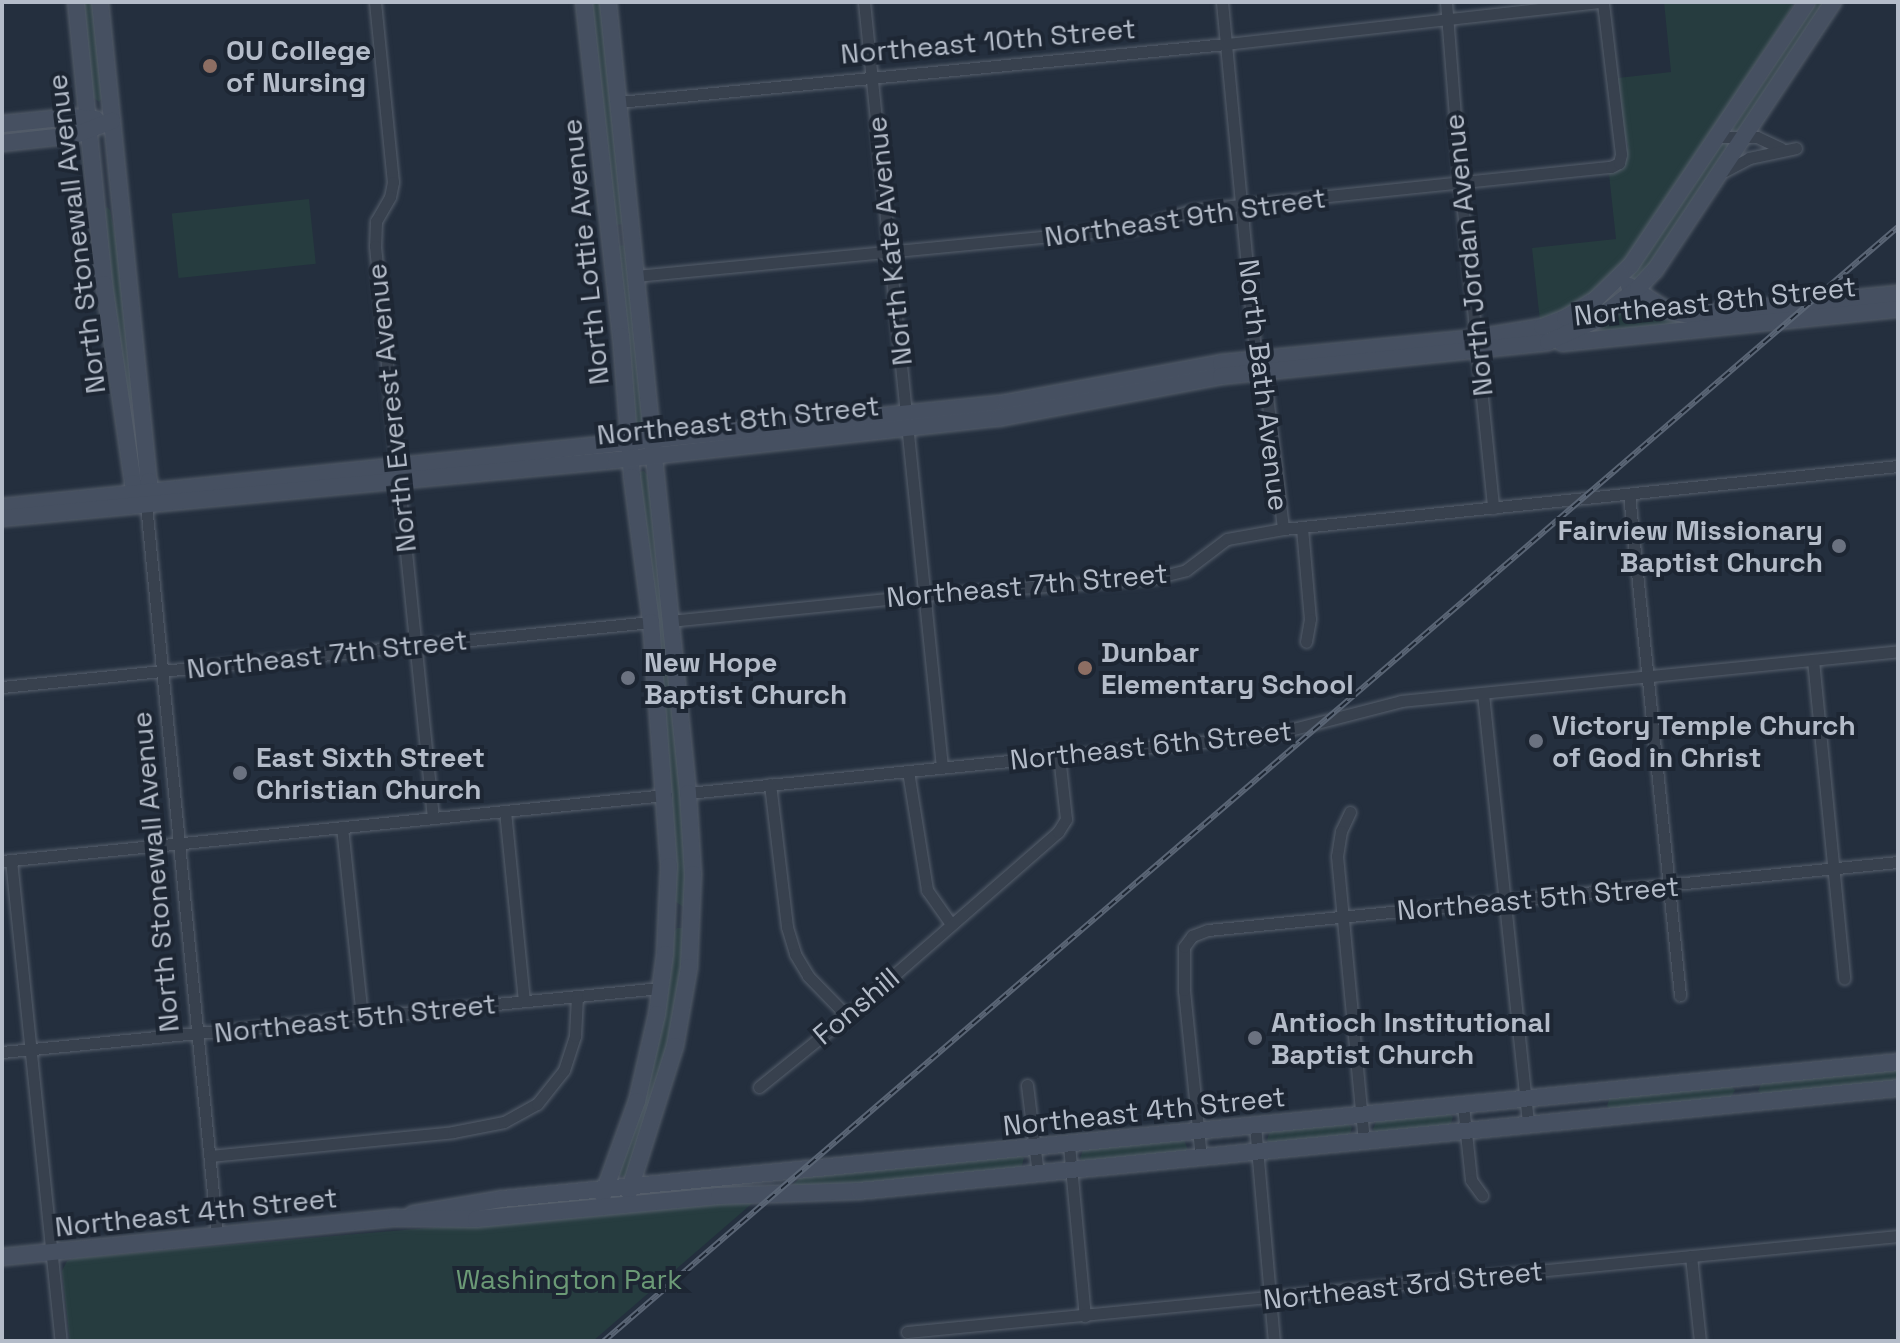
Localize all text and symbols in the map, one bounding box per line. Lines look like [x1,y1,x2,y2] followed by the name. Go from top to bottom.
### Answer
[839,11,1137,71] street label: Northeast 10th Street
[226,33,371,99] place label: OU College of Nursing
[201,57,219,75] marker: OU College of Nursing
[40,72,112,396] street label: North Stonewall Avenue
[1436,112,1500,398] street label: North Jordan Avenue
[859,114,919,368] street label: North Kate Avenue
[554,117,616,387] street label: North Lottie Avenue
[1042,181,1328,253] street label: Northeast 9th Street
[1232,257,1296,513] street label: North Bath Avenue
[359,262,423,554] street label: North Everest Avenue
[1572,269,1858,333] street label: Northeast 8th Street
[595,388,881,452] street label: Northeast 8th Street
[1558,513,1823,579] place label: Fairview Missionary Baptist Church
[1830,537,1848,555] marker: Fairview Missionary Baptist Church
[885,556,1169,614] street label: Northeast 7th Street
[185,623,469,685] street label: Northeast 7th Street
[1101,635,1354,701] place label: Dunbar Elementary School
[644,645,847,711] place label: New Hope Baptist Church
[1076,659,1094,677] marker: Dunbar Elementary School
[619,669,637,687] marker: New Hope Baptist Church
[1552,708,1857,774] place label: Victory Temple Church of God in Christ
[124,710,186,1034] street label: North Stonewall Avenue
[1008,713,1294,777] street label: Northeast 6th Street
[1527,732,1545,750] marker: Victory Temple Church of God in Christ
[256,740,485,806] place label: East Sixth Street Christian Church
[231,764,249,782] marker: East Sixth Street Christian Church
[1395,869,1681,927] street label: Northeast 5th Street
[806,960,906,1052] street label: Fonshill
[212,986,498,1050] street label: Northeast 5th Street
[1271,1005,1551,1071] place label: Antioch Institutional Baptist Church
[1246,1029,1264,1047] marker: Antioch Institutional Baptist Church
[1001,1079,1287,1143] street label: Northeast 4th Street
[53,1180,339,1244] street label: Northeast 4th Street
[1261,1254,1545,1316] street label: Northeast 3rd Street
[456,1262,682,1296] park label: Washington Park

